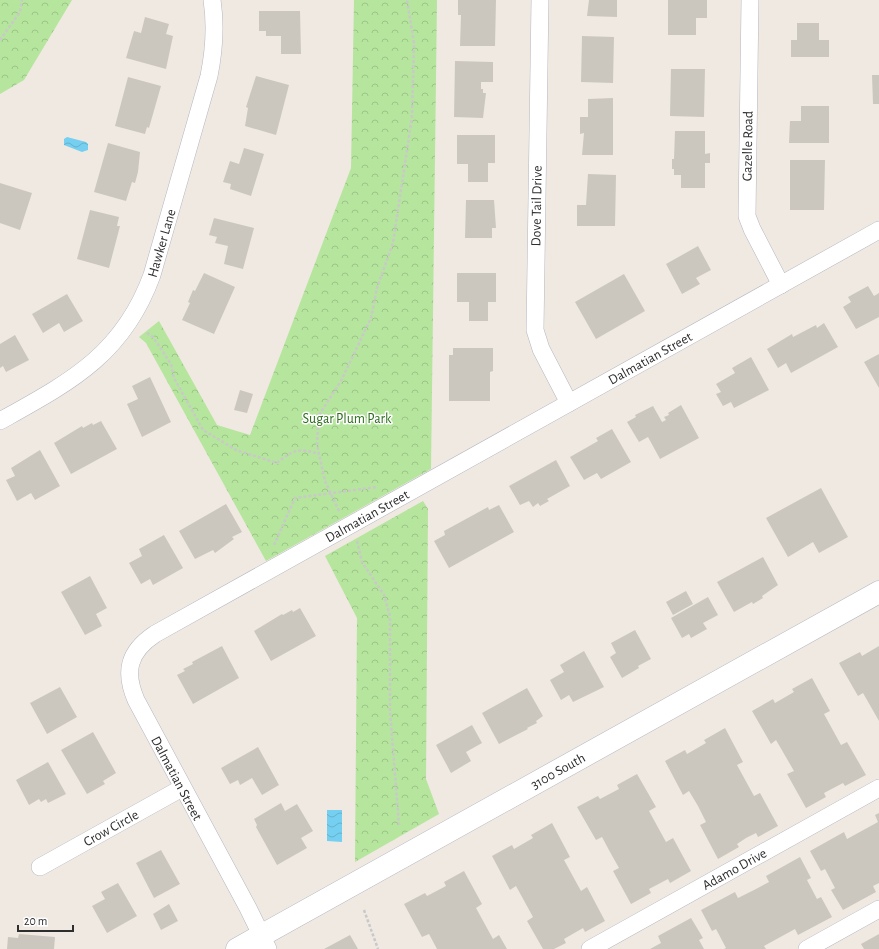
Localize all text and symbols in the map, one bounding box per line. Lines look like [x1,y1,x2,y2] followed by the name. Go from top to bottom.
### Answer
[740,111,756,181] street label: Gazelle Road
[529,165,545,247] street label: Dove Tail Drive
[146,207,179,279] street label: Hawker Lane
[606,330,695,388] street label: Dalmatian Street
[303,412,392,426] park label: Sugar Plum Park
[323,488,412,545] street label: Dalmatian Street
[148,734,204,823] street label: Dalmatian Street
[529,751,588,792] street label: 3100 South
[81,808,141,849] street label: Crow Circle
[700,846,769,893] street label: Adamo Drive
[18,907,73,933] scale bar
[24,915,47,927] text: 20 m

